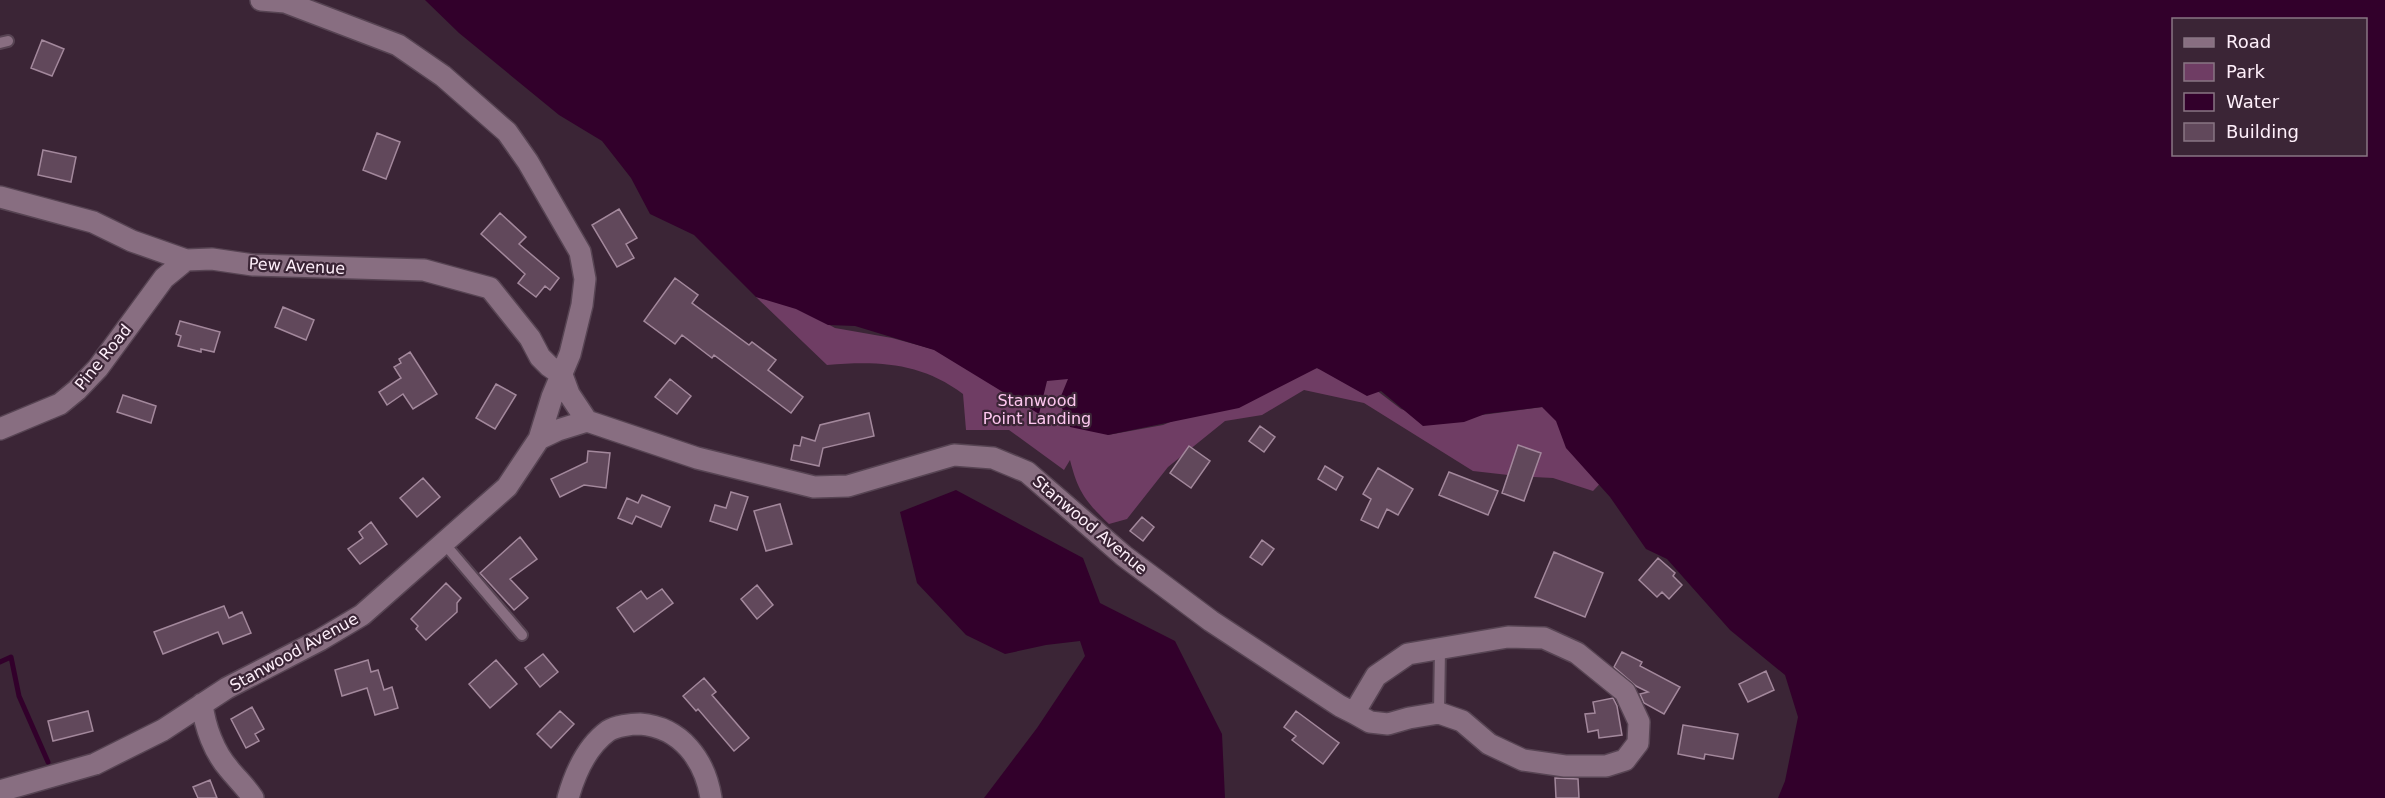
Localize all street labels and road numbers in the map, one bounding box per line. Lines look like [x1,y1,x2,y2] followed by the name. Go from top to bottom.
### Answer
[248,254,346,278] street label: Pew Avenue
[71,320,135,394] street label: Pine Road
[1029,472,1151,578] street label: Stanwood Avenue
[227,609,361,695] street label: Stanwood Avenue

